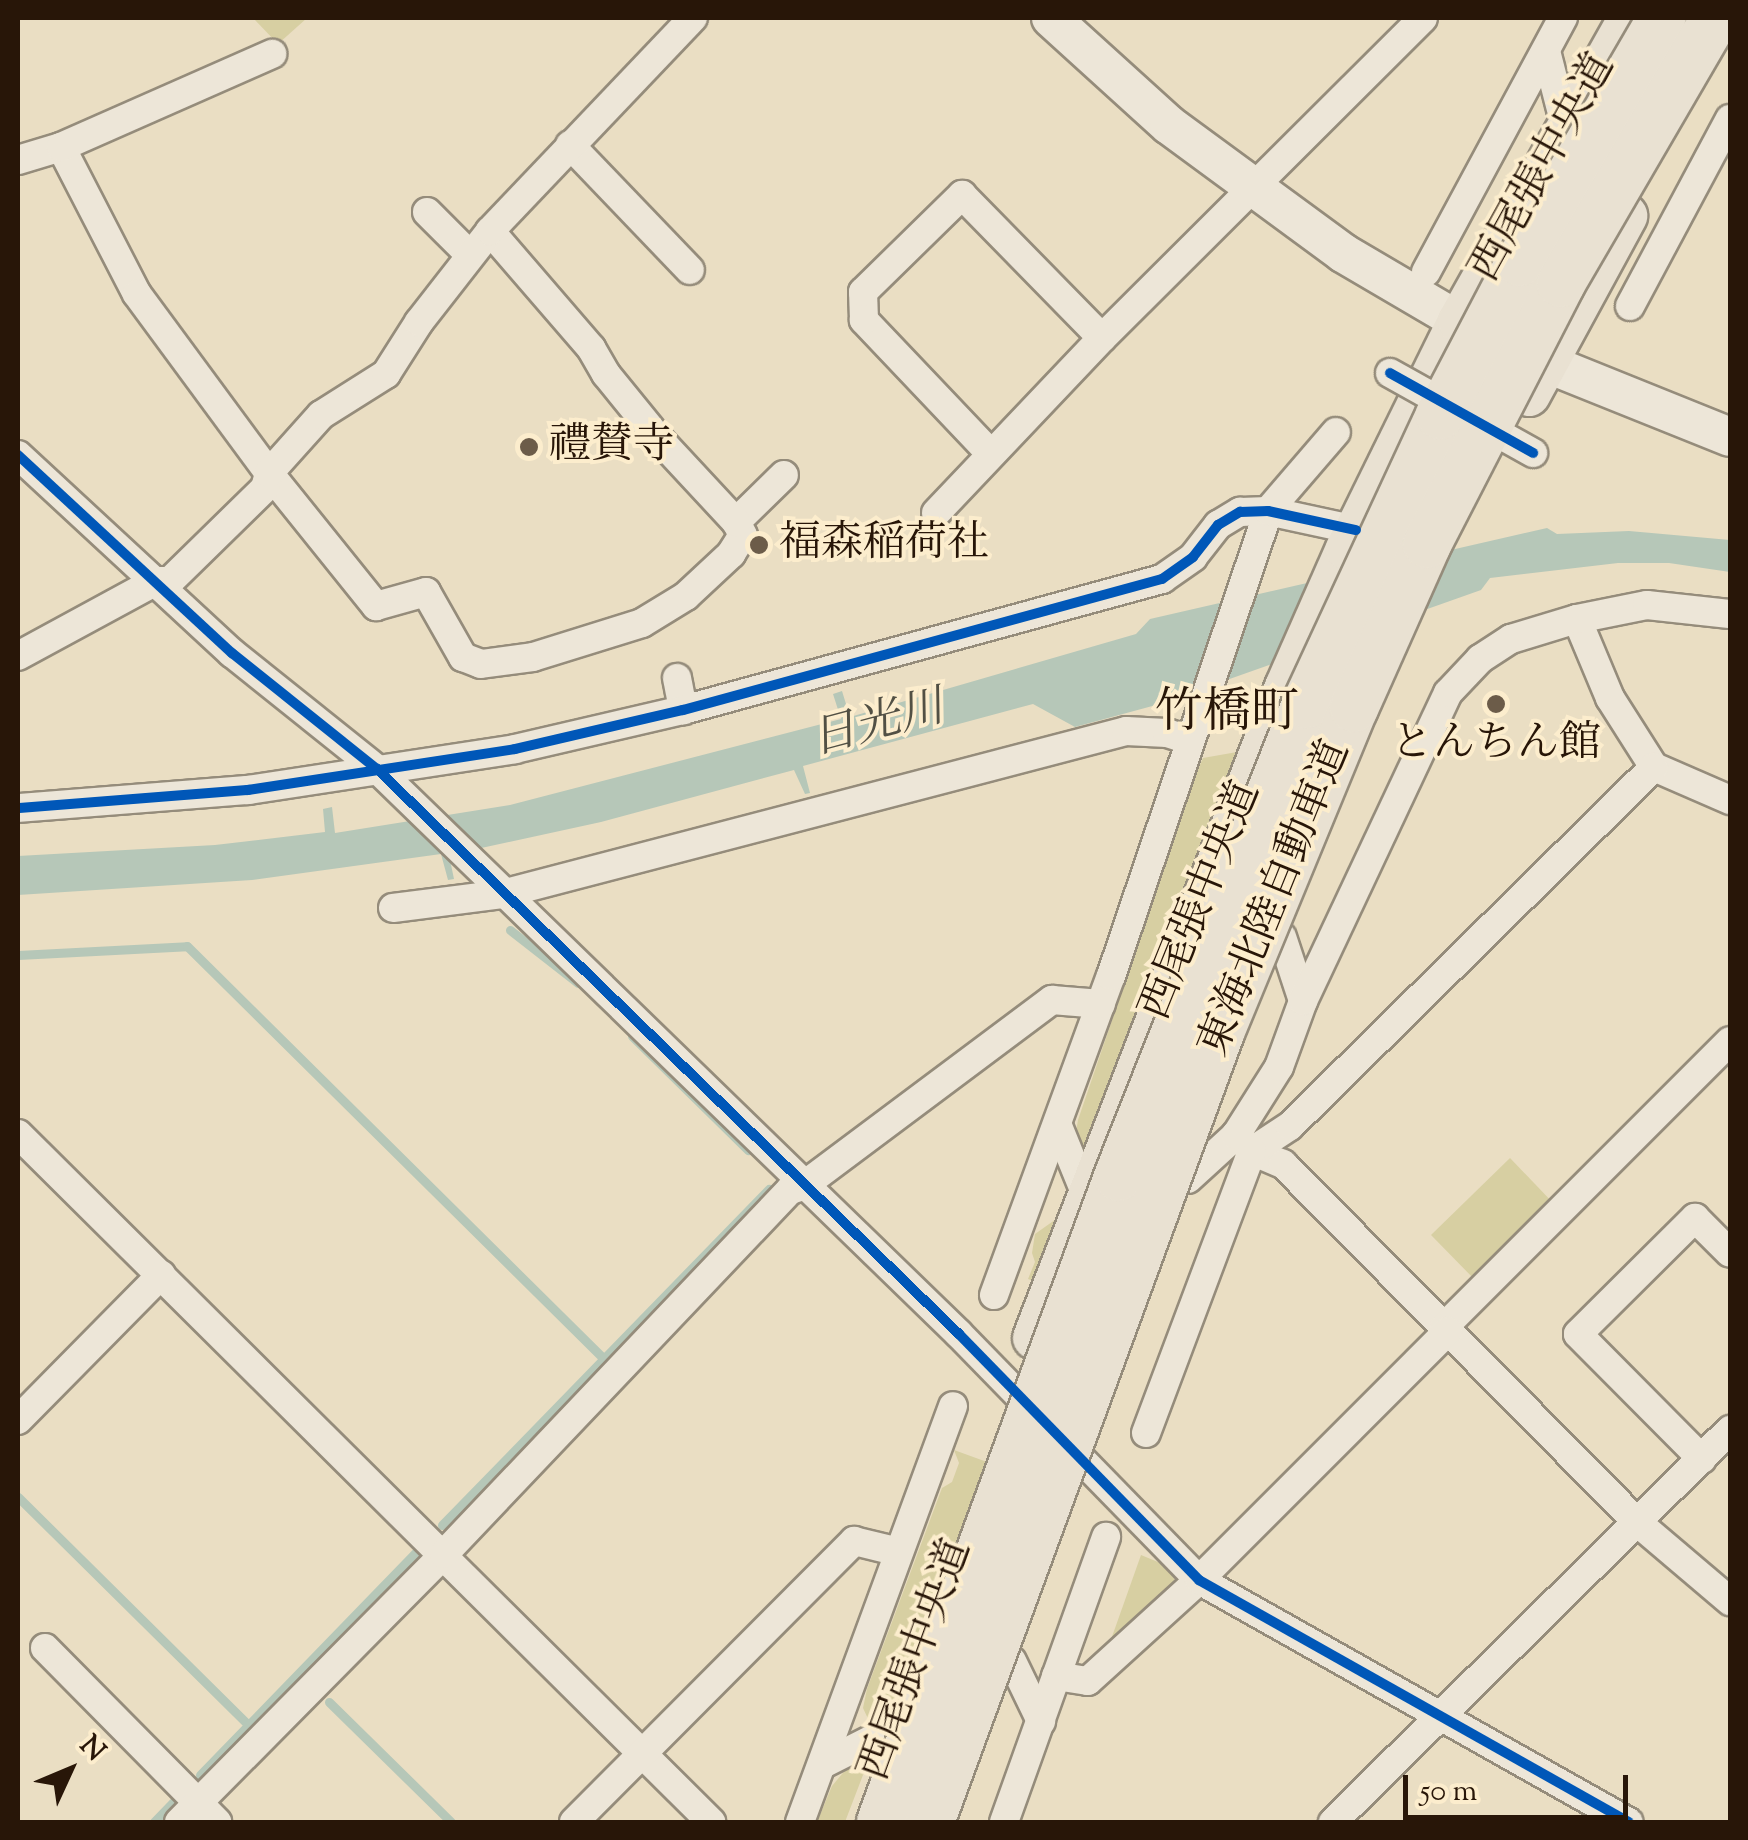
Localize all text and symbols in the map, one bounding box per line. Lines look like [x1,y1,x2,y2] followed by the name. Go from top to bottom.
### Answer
[1461,46,1627,290] street label: 西尾張中央道
[549,422,675,472] place label: 禮賛寺
[518,436,540,458] marker: 禮賛寺
[779,520,989,570] place label: 福森稲荷社
[748,534,770,556] marker: 福森稲荷社
[806,682,950,770] water label: 日光川
[1155,686,1299,744] district label: 竹橋町
[1485,693,1507,715] marker: とんちん館
[1391,720,1601,770] place label: とんちん館
[1190,734,1362,1064] street label: 東海北陸自動車道
[1131,775,1273,1027] street label: 西尾張中央道
[850,1533,984,1787] street label: 西尾張中央道
[20,1720,120,1820] north arrow
[69,1727,114,1771] text: N
[1408,1755,1633,1817] scale bar
[1420,1771,1477,1814] text: 50 m

